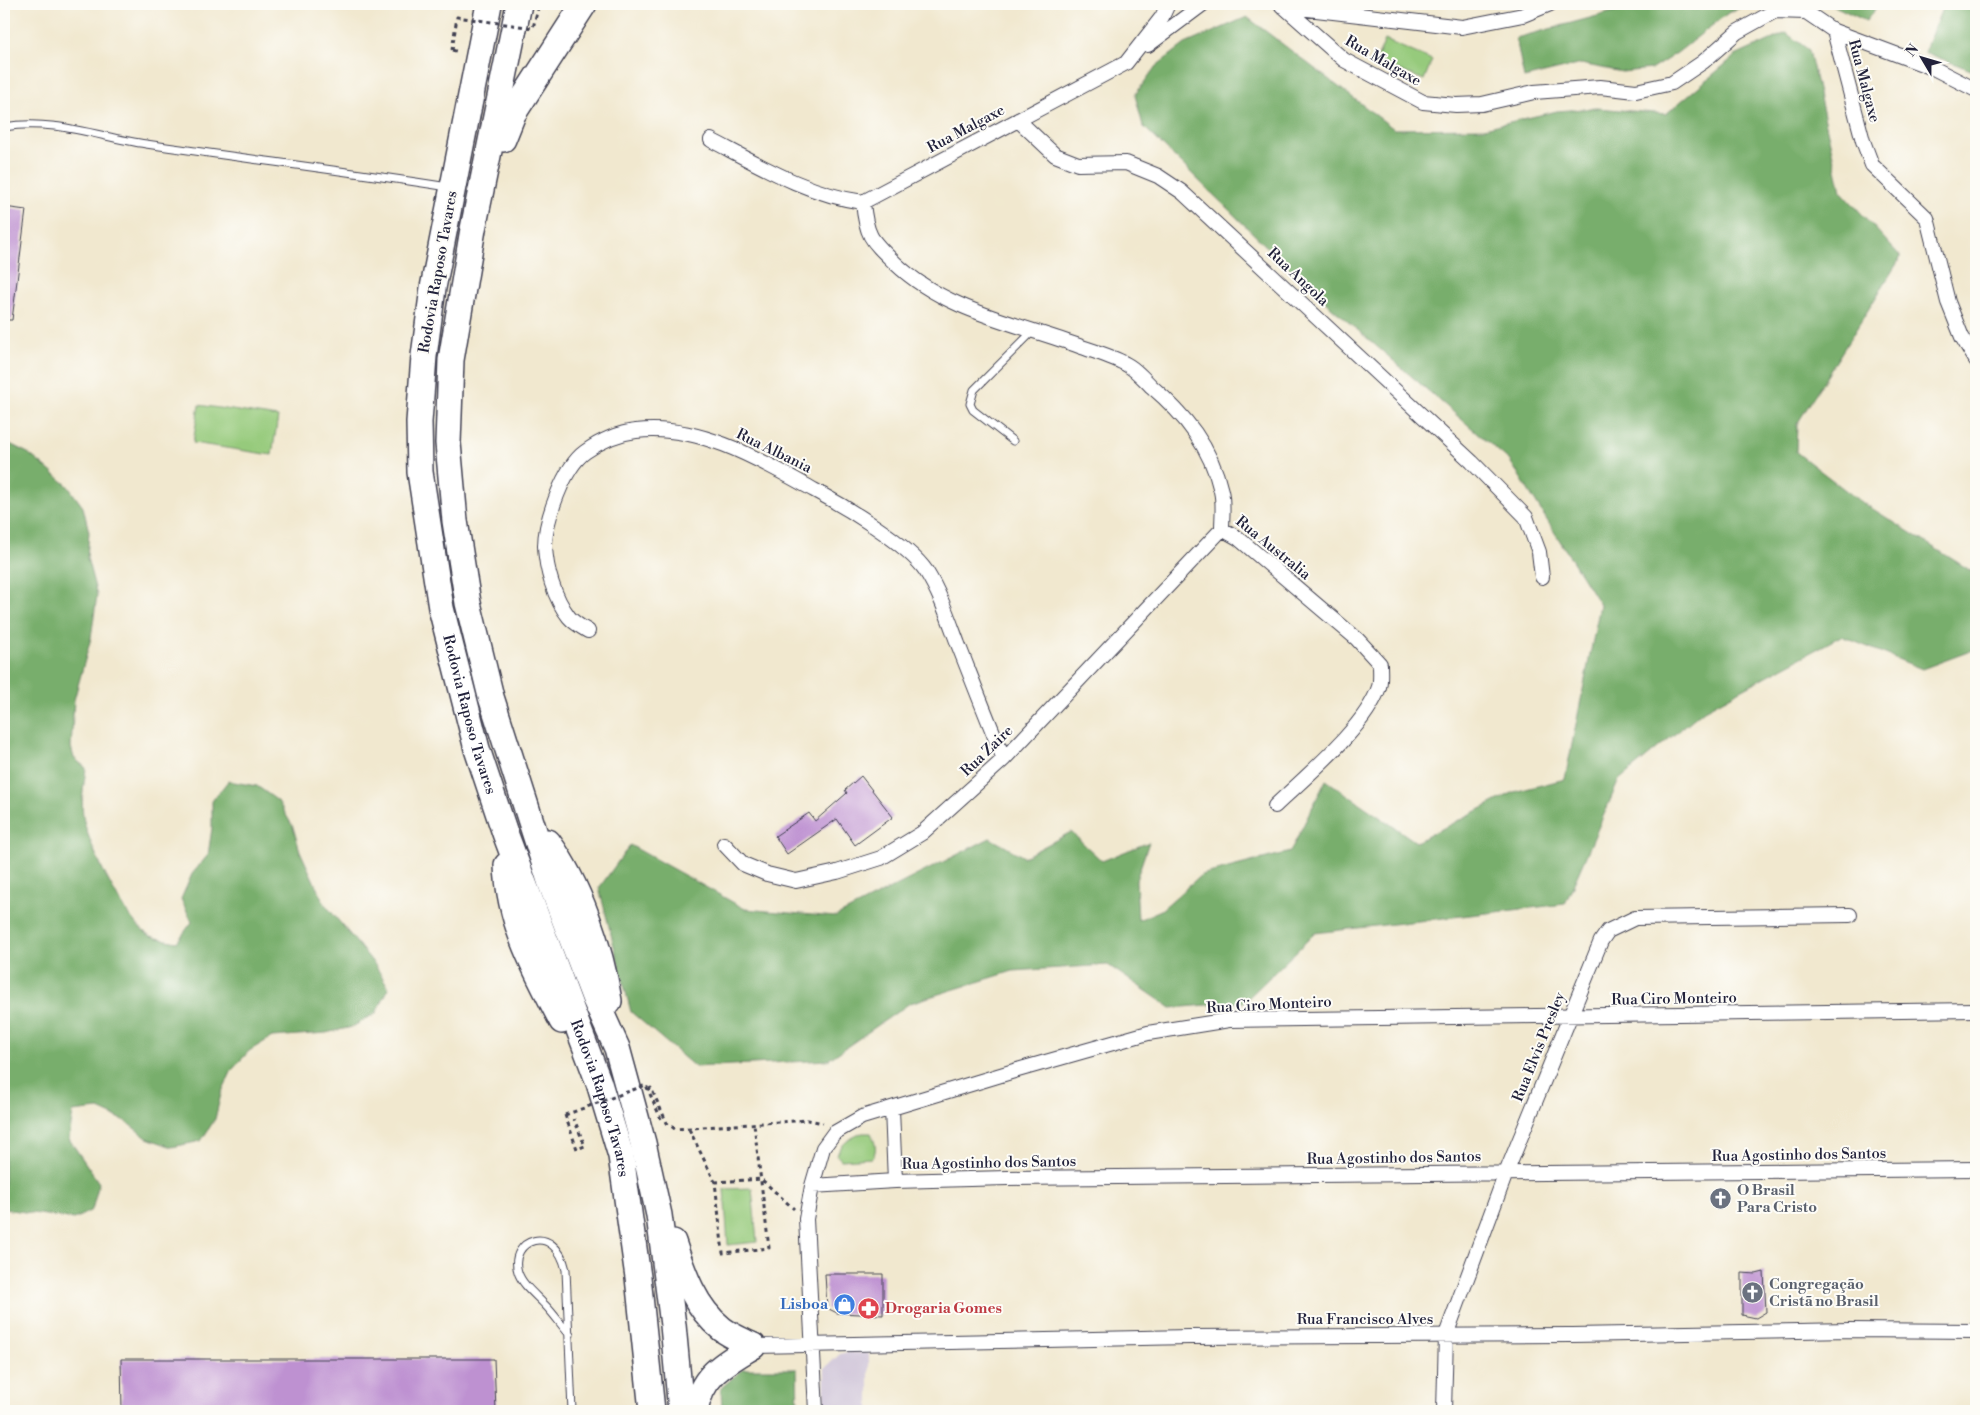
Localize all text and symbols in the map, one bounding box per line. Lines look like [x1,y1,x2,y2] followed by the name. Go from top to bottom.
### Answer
[1341,31,1425,91] street label: Rua Malgaxe
[1898,32,1948,82] north arrow
[1844,37,1884,125] street label: Rua Malgaxe
[1902,41,1923,61] text: N
[924,101,1008,157] street label: Rua Malgaxe
[414,189,462,355] street label: Rodovia Raposo Tavares
[1263,244,1333,311] street label: Rua Angola
[733,424,815,478] street label: Rua Albania
[1232,512,1315,584] street label: Rua Australia
[439,633,501,797] street label: Rodovia Raposo Tavares
[957,721,1017,781] street label: Rua Zaire
[1611,988,1737,1010] street label: Rua Ciro Monteiro
[1508,989,1570,1105] street label: Rua Elvis Presley
[1206,992,1332,1018] street label: Rua Ciro Monteiro
[566,1017,633,1178] street label: Rodovia Raposo Tavares
[1711,1144,1887,1166] street label: Rua Agostinho dos Santos
[1306,1147,1482,1169] street label: Rua Agostinho dos Santos
[901,1152,1077,1174] street label: Rua Agostinho dos Santos
[1737,1181,1817,1217] place label: O Brasil Para Cristo
[1709,1187,1733,1211] church icon: O Brasil Para Cristo
[1769,1275,1879,1311] place label: Congregação Cristã no Brasil
[1741,1281,1765,1305] church icon: Congregação Cristã no Brasil
[832,1292,856,1316] shop icon: Lisboa
[780,1295,829,1314] place label: Lisboa
[857,1296,881,1320] pharmacy icon: Drogaria Gomes
[885,1299,1002,1318] place label: Drogaria Gomes
[1297,1310,1433,1329] street label: Rua Francisco Alves

